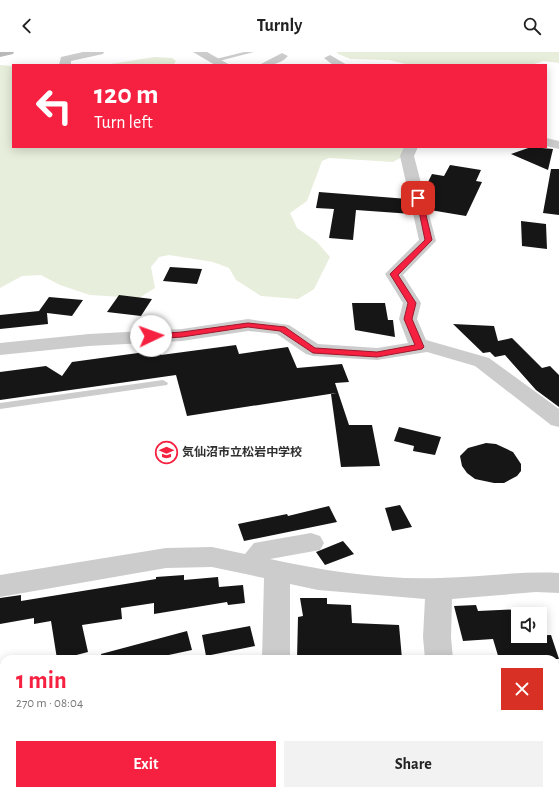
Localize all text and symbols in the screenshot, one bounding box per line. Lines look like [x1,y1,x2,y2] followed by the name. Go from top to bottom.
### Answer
[16,15,38,37] icon: back
[521,15,543,37] icon: search
[257,17,302,35] text: Turnly
[28,80,80,132] icon: left
[94,81,159,109] text: 120 m
[94,114,153,132] text: Turn left
[401,181,435,215] pin
[407,187,429,209] icon: arrive
[130,315,172,357] position arrow
[154,439,180,465] school or university icon: 気仙沼市立松岩中学校
[182,445,302,458] place label: 気仙沼市立松岩中学校
[511,607,547,643] map controls
[511,607,547,643] button: sound
[501,668,543,710] button: close
[16,669,67,693] text: 1 min
[16,697,83,710] text: 270 m · 08:04
[16,741,276,787] button: Exit
[284,741,543,787] button: Share

